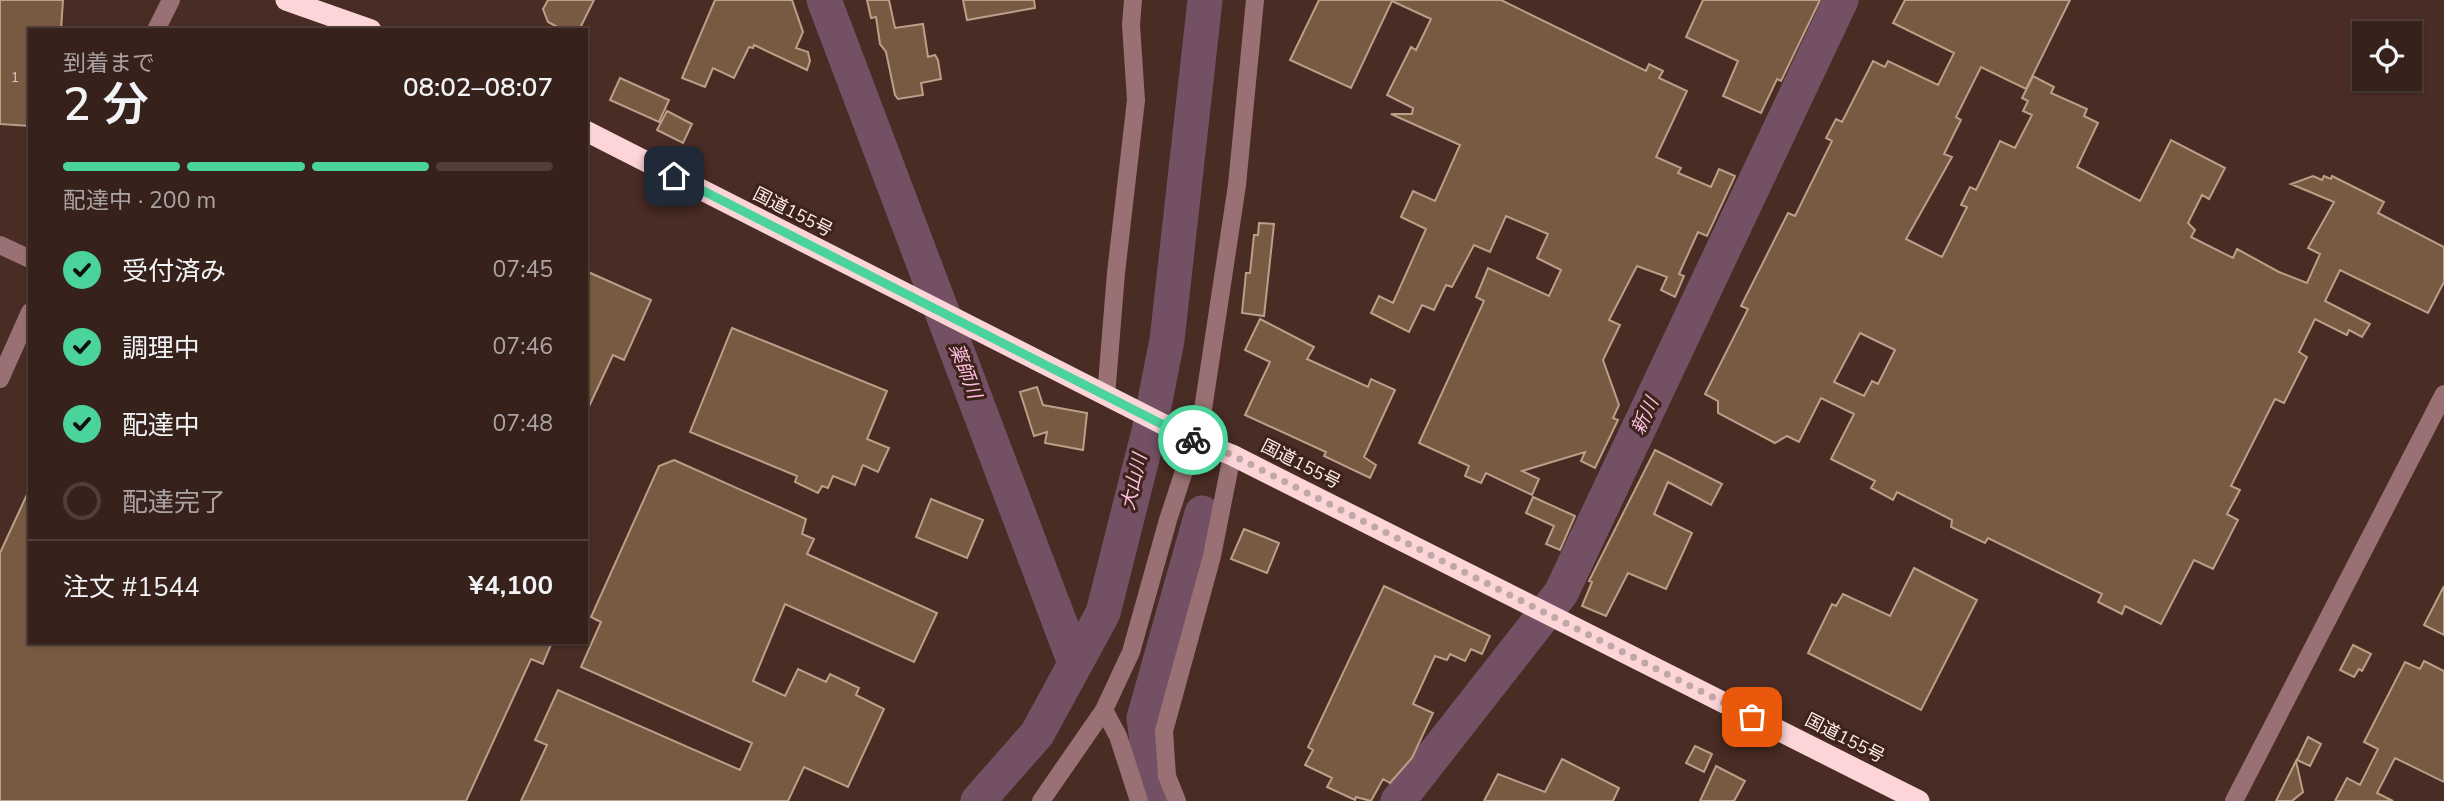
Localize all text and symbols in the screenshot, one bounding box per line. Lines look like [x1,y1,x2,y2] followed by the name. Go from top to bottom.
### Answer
[2352,21,2422,91] map controls
[2352,21,2422,91] button: locate
[63,48,155,79] text: 到着まで
[11,68,19,87] house number: 1
[403,70,553,105] text: 08:02–08:07
[63,73,149,136] text: 2 分
[644,146,704,206] pin
[655,157,693,195] icon: home
[749,182,837,242] street label: 国道155号
[63,185,216,216] text: 配達中 · 200 m
[63,251,101,289] icon: check
[122,254,226,289] text: 受付済み
[493,254,553,285] text: 07:45
[63,328,101,366] icon: check
[122,331,200,366] text: 調理中
[493,331,553,362] text: 07:46
[943,340,988,404] water label: 薬師川
[1625,391,1666,439] water label: 新川
[63,405,101,443] icon: check
[1158,405,1228,475] courier
[122,408,200,443] text: 配達中
[493,408,553,439] text: 07:48
[1174,421,1212,459] icon: bike
[1257,434,1345,494] street label: 国道155号
[1115,449,1154,513] water label: 大山川
[122,485,226,520] text: 配達完了
[469,568,553,603] text: ¥4,100
[63,570,200,605] text: 注文 #1544
[1722,687,1782,747] pin
[1733,698,1771,736] icon: bag
[1801,708,1889,768] street label: 国道155号

